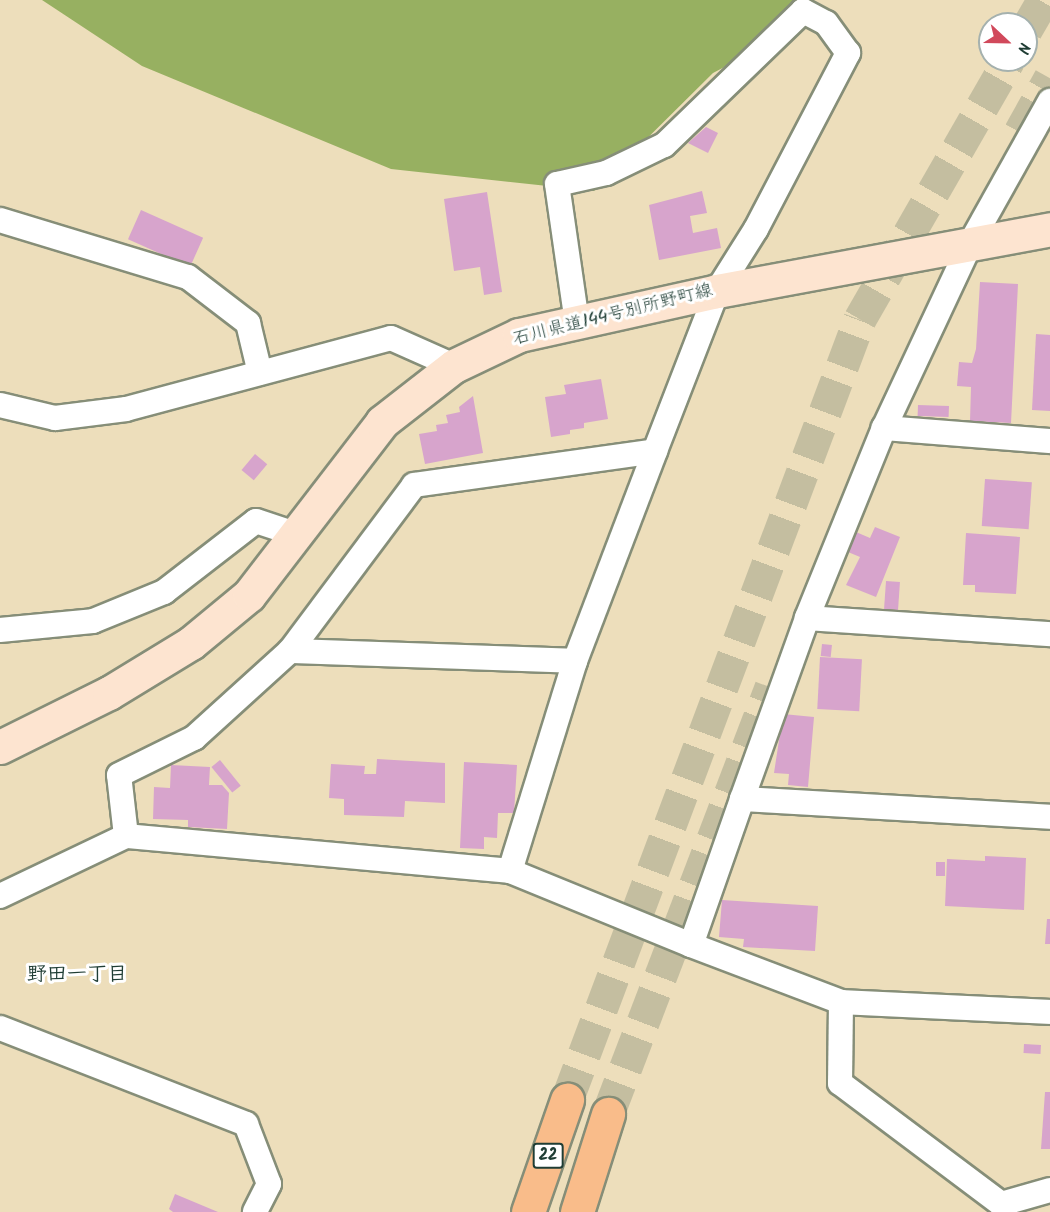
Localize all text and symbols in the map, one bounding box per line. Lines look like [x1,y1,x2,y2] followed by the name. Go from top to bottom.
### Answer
[978,12,1038,72] north arrow
[1010,39,1037,58] text: N
[511,281,715,351] street label: 石川県道144号別所野町線
[27,963,127,987] district label: 野田一丁目
[532,1143,564,1169] road number: 22

